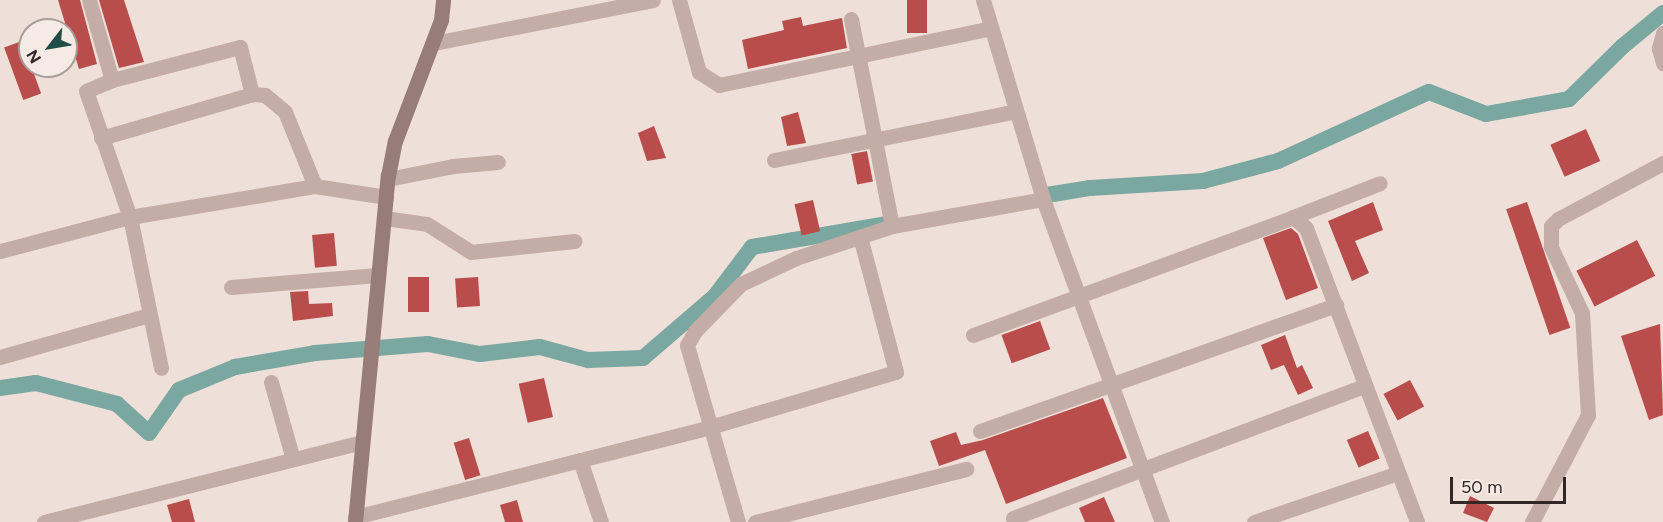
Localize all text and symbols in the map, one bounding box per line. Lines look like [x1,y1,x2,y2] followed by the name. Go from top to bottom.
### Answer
[18,18,78,78] north arrow
[23,46,45,67] text: N
[1453,465,1568,503] scale bar
[1461,476,1503,498] text: 50 m

